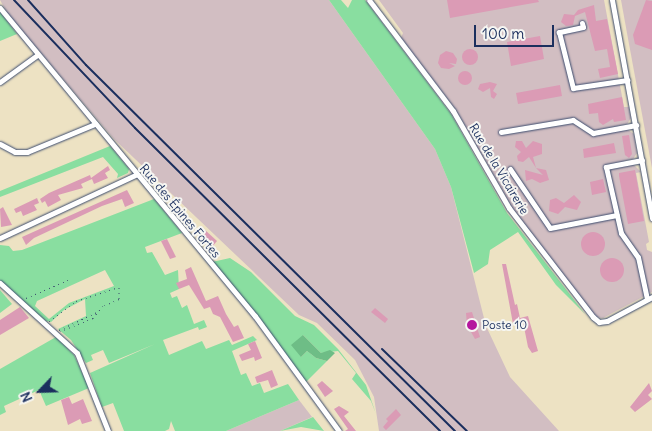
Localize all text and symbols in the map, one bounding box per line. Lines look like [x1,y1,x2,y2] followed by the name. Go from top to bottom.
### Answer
[477,15,557,47] scale bar
[482,24,524,43] text: 100 m
[466,121,532,217] street label: Rue de la Vicairerie
[137,161,223,261] street label: Rue des Épines Fortes
[482,318,527,332] place label: Poste 10
[466,319,478,331] marker: Poste 10
[15,366,65,416] north arrow
[16,389,36,405] text: N

